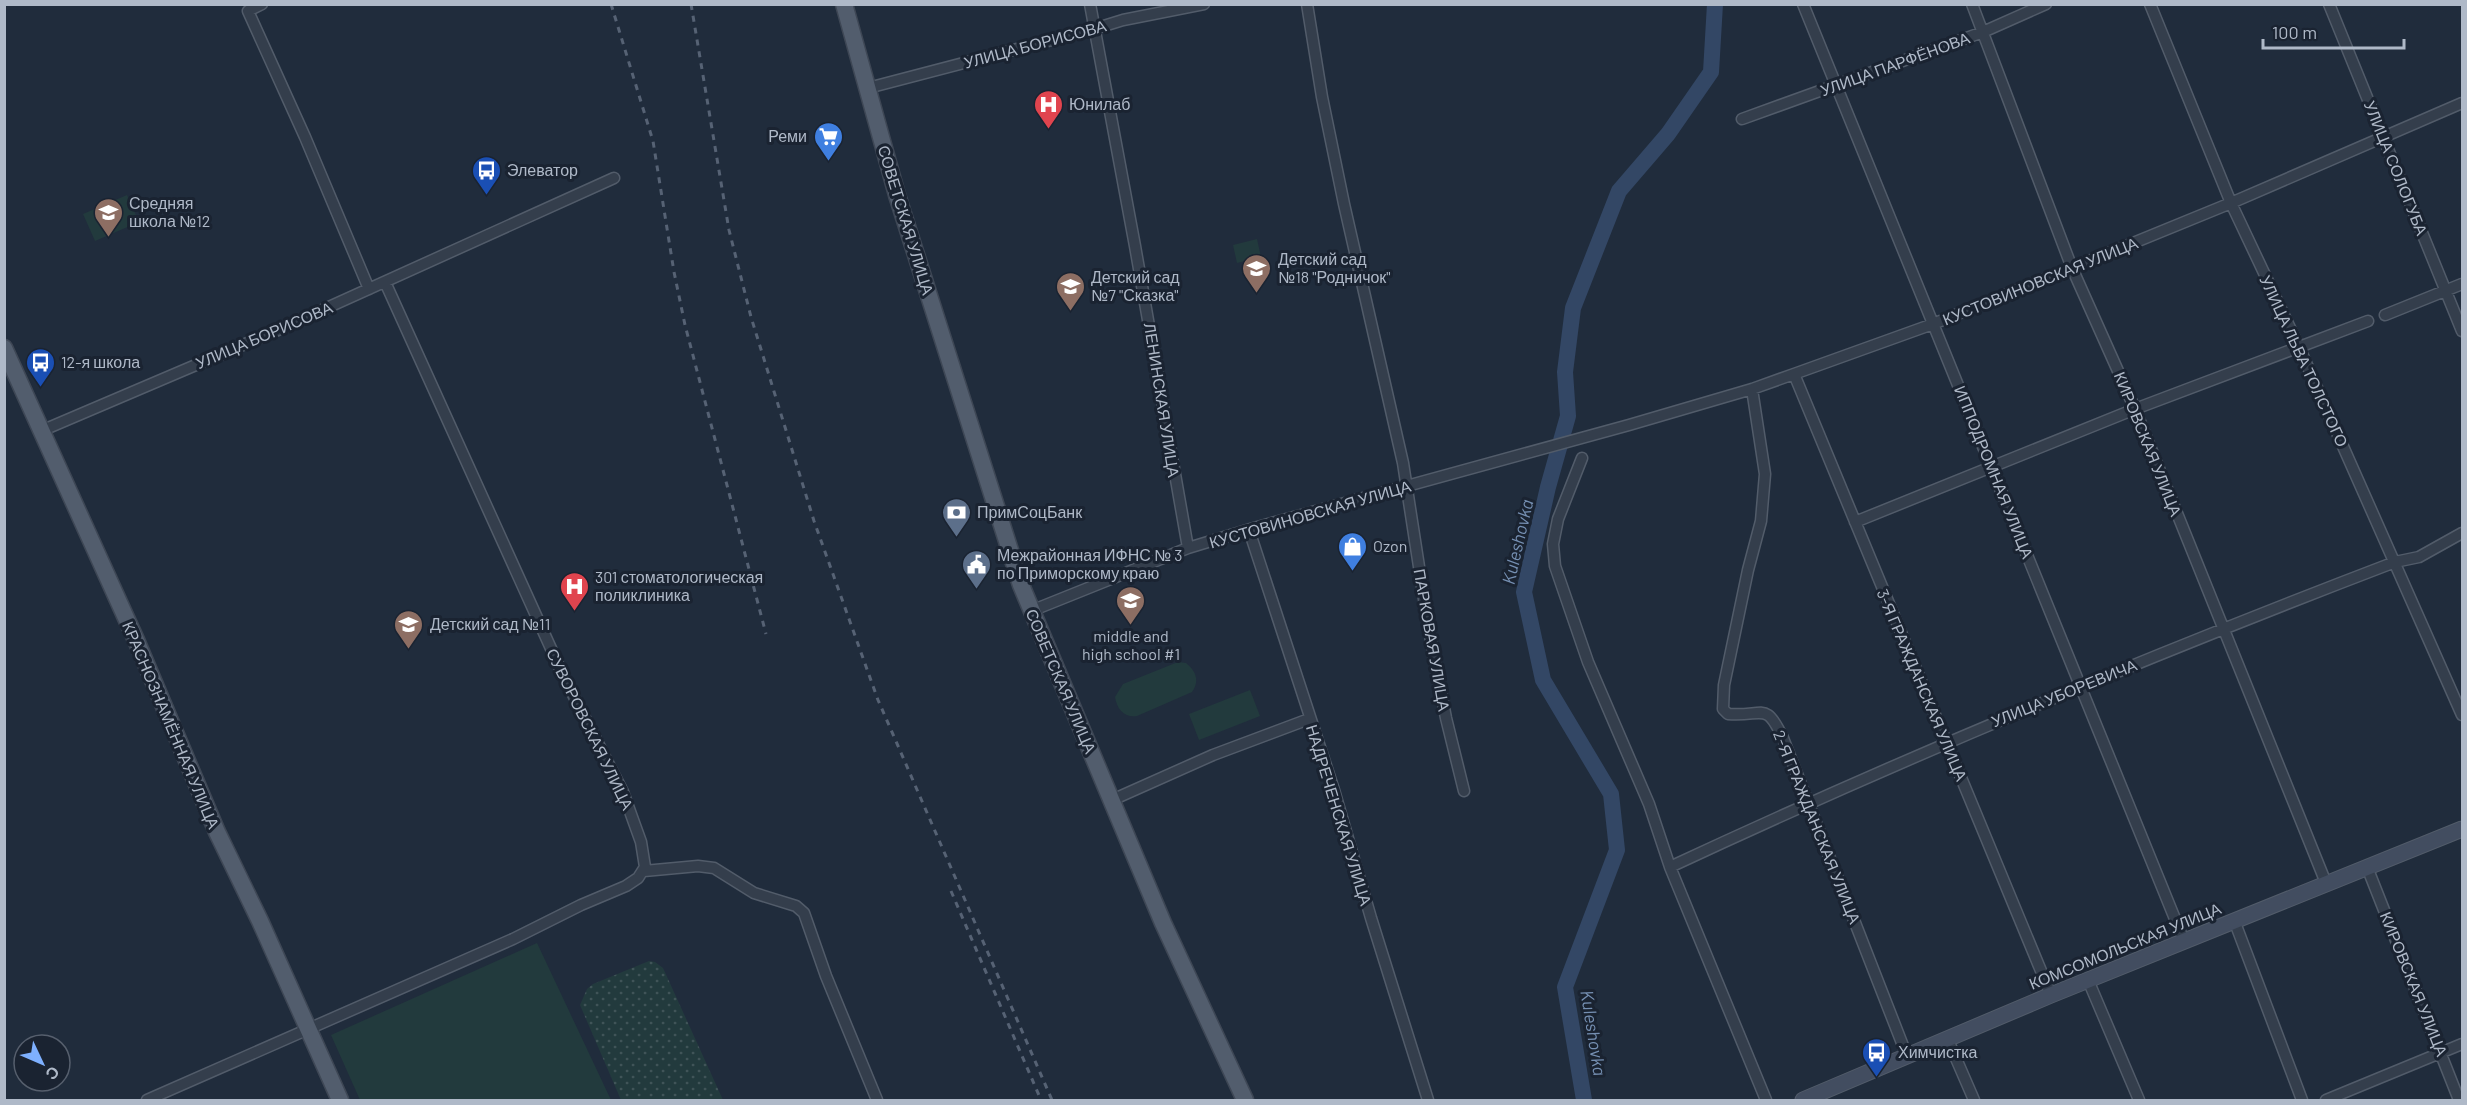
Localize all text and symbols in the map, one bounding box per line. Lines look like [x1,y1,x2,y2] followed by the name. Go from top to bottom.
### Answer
[2263,12,2404,50] scale bar
[962,15,1109,72] street label: УЛИЦА БОРИСОВА
[2272,21,2317,43] text: 100 m
[1817,28,1972,99] street label: УЛИЦА ПАРФЁНОВА
[1032,88,1064,130] hospital icon: Юнилаб
[1069,94,1130,113] place label: Юнилаб
[2361,98,2432,238] street label: УЛИЦА СОЛОГУБА
[812,120,844,162] supermarket icon: Реми
[768,126,807,145] place label: Реми
[875,143,938,297] street label: СОВЕТСКАЯ УЛИЦА
[470,154,502,196] bus stop icon: Элеватор
[507,160,578,179] place label: Элеватор
[129,193,210,230] place label: Средняя школа №12
[92,196,124,238] school or university icon: Средняя школа №12
[1939,232,2141,328] street label: КУСТОВИНОВСКАЯ УЛИЦА
[1278,249,1391,286] place label: Детский сад №18 "Родничок"
[1241,252,1273,294] school or university icon: Детский сад №18 "Родничок"
[1091,267,1180,304] place label: Детский сад №7 "Сказка"
[1054,270,1086,312] school or university icon: Детский сад №7 "Сказка"
[2256,272,2353,450] street label: УЛИЦА ЛЬВА ТОЛСТОГО
[193,297,335,372] street label: УЛИЦА БОРИСОВА
[1141,321,1184,479] street label: ЛЕНИНСКАЯ УЛИЦА
[24,346,56,388] bus stop icon: 12-я школа
[61,352,140,371] place label: 12-я школа
[2111,369,2186,519] street label: КИРОВСКАЯ УЛИЦА
[1951,383,2038,561] street label: ИППОДРОМНАЯ УЛИЦА
[1207,476,1413,551] street label: КУСТОВИНОВСКАЯ УЛИЦА
[940,496,972,538] bank icon: ПримСоцБанк
[1497,497,1537,586] water label: Kuleshovka
[977,502,1083,521] place label: ПримСоцБанк
[1336,530,1368,572] shop icon: Ozon
[1373,536,1407,555] place label: Ozon
[997,545,1183,582] place label: Межрайонная ИФНС № 3 по Приморскому краю
[960,548,992,590] public building icon: Межрайонная ИФНС № 3 по Приморскому краю
[595,567,763,604] place label: 301 стоматологическая поликлиника
[1411,567,1454,713] street label: ПАРКОВАЯ УЛИЦА
[558,570,590,612] hospital icon: 301 стоматологическая поликлиника
[1115,584,1147,626] school or university icon: middle and high school #1
[1873,586,1972,784] street label: 3-Я ГРАЖДАНСКАЯ УЛИЦА
[1022,606,1101,756] street label: СОВЕТСКАЯ УЛИЦА
[393,608,425,650] school or university icon: Детский сад №11
[430,614,550,633] place label: Детский сад №11
[119,618,224,832] street label: КРАСНОЗНАМЁННАЯ УЛИЦА
[1082,626,1180,663] place label: middle and high school #1
[543,645,638,813] street label: СУВОРОВСКАЯ УЛИЦА
[1988,655,2140,730] street label: УЛИЦА УБОРЕВИЧА
[1303,722,1376,908] street label: НАДРЕЧЕНСКАЯ УЛИЦА
[1770,727,1865,927] street label: 2-Я ГРАЖДАНСКАЯ УЛИЦА
[2026,898,2224,993] street label: КОМСОМОЛЬСКАЯ УЛИЦА
[2377,909,2452,1059] street label: КИРОВСКАЯ УЛИЦА
[1576,988,1612,1077] water label: Kuleshovka
[12,1033,72,1093] north arrow
[1861,1036,1893,1078] bus stop icon: Химчистка
[1898,1042,1978,1061] place label: Химчистка
[42,1063,64,1085] text: С

